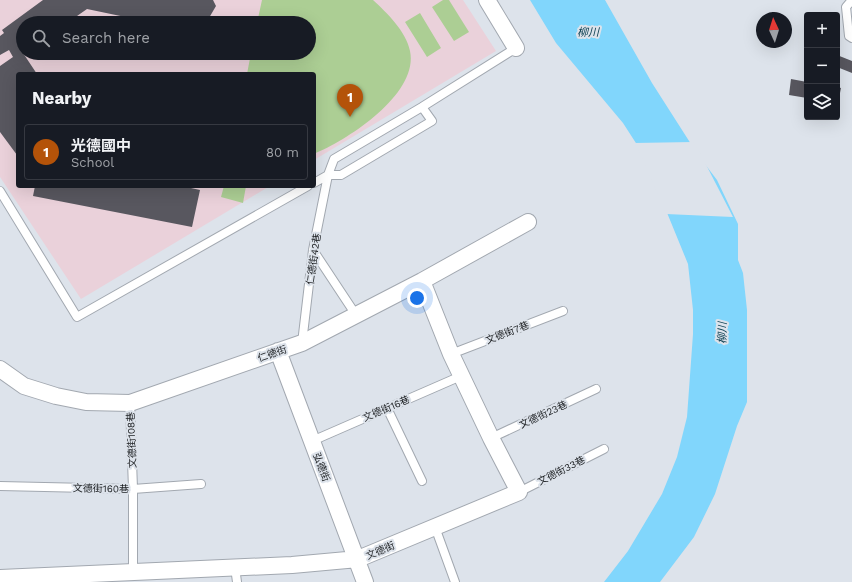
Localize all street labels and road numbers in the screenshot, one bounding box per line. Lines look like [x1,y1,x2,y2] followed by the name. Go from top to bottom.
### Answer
[304,233,323,286] street label: 仁德街42巷
[484,319,530,346] street label: 文德街7巷
[256,343,288,364] street label: 仁德街
[361,394,411,423] street label: 文德街16巷
[517,399,569,430] street label: 文德街23巷
[125,412,138,468] street label: 文德街108巷
[311,451,332,483] street label: 弘德街
[536,454,587,487] street label: 文德街33巷
[73,483,129,494] street label: 文德街160巷
[364,540,396,561] street label: 文德街

